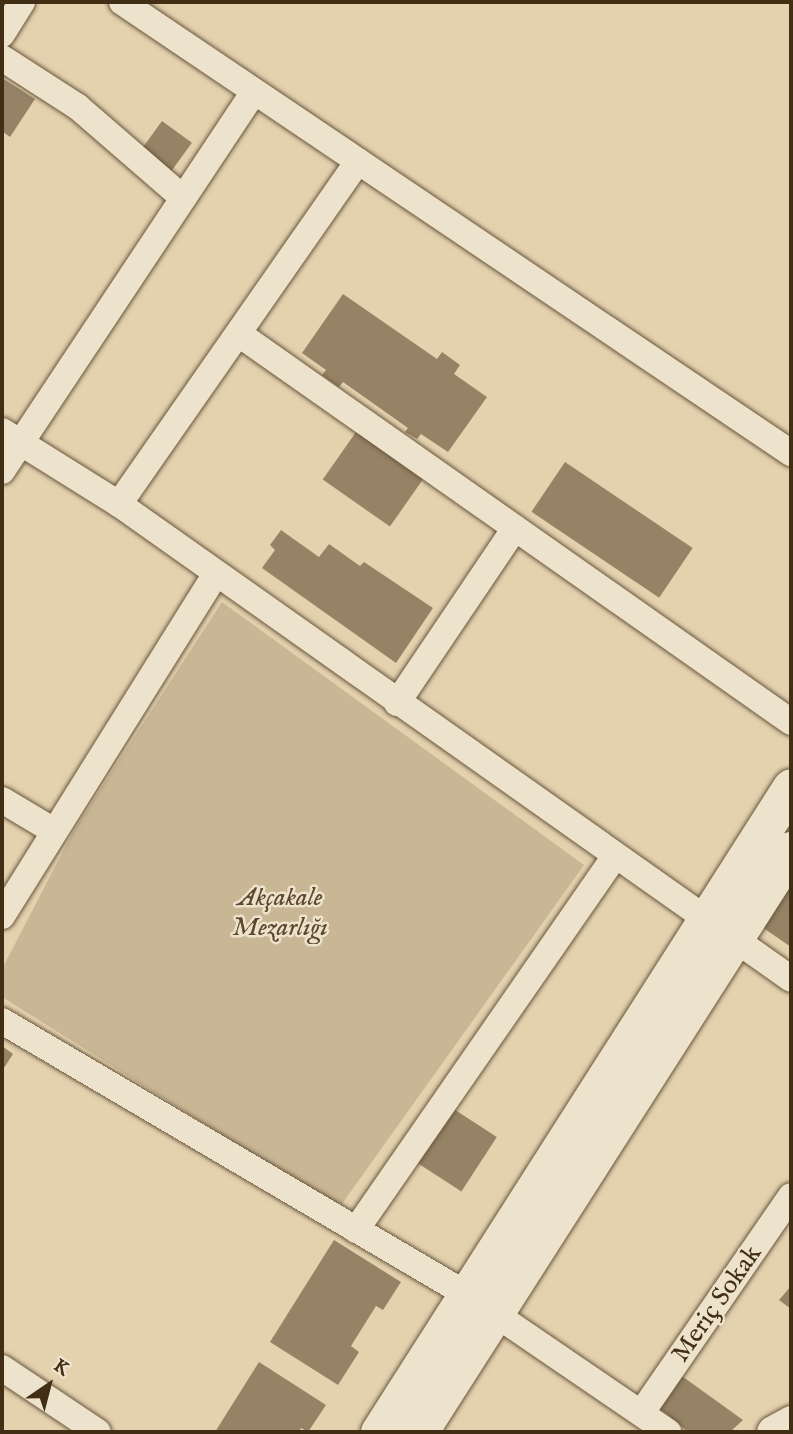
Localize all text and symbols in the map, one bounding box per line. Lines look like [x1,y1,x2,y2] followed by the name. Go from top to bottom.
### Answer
[232,882,328,944] park label: Akçakale Mezarlığı
[665,1239,769,1369] street label: Meriç Sokak
[14,1350,84,1420] north arrow
[49,1354,74,1382] text: K

